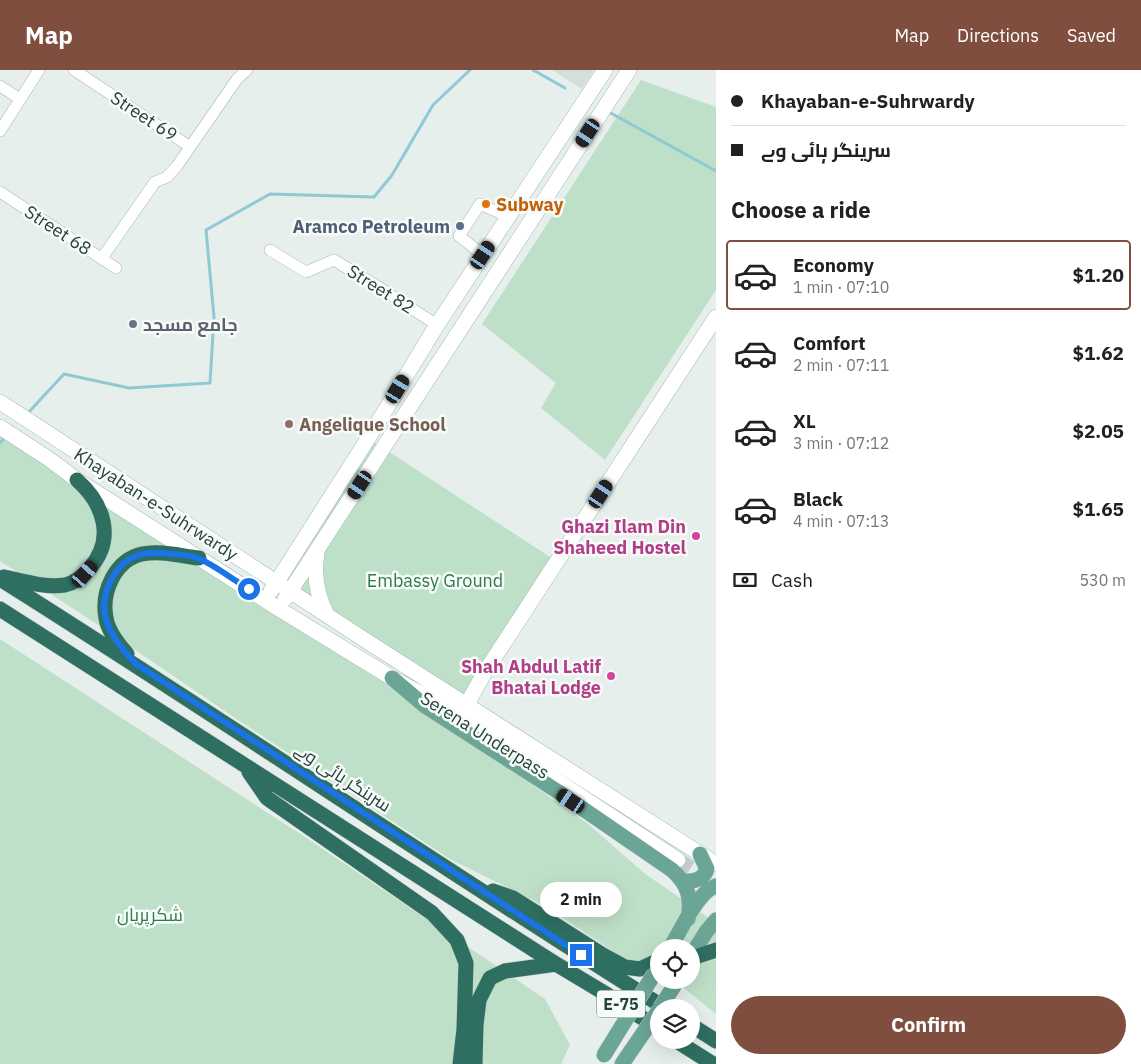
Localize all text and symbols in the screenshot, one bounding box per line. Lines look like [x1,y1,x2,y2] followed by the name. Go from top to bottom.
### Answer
[25,19,73,51] text: Map
[894,24,929,47] text: Map
[957,24,1039,47] text: Directions
[1067,24,1116,47] text: Saved
[106,86,182,146] street label: Street 69
[761,89,975,113] text: Khayaban-e-Suhrwardy
[573,116,602,150] car
[761,138,891,162] text: سرینگر ہائی وے
[496,193,564,216] place label: Subway
[731,195,871,224] text: Choose a ride
[480,198,492,210] marker: Subway
[20,200,96,260] street label: Street 68
[293,215,450,238] place label: Aramco Petroleum
[454,220,466,232] marker: Aramco Petroleum
[468,238,497,272] car
[733,253,778,298] icon: car
[793,253,874,277] text: Economy
[343,259,419,319] street label: Street 82
[1072,263,1124,287] text: $1.20
[793,277,889,297] text: 1 min · 07:10
[143,313,238,337] place label: جامع مسجد
[127,318,139,330] marker: جامع مسجد
[733,331,778,376] icon: car
[793,331,866,355] text: Comfort
[1072,341,1124,365] text: $1.62
[793,355,889,375] text: 2 min · 07:11
[383,372,412,406] car
[733,409,778,454] icon: car
[793,409,816,433] text: XL
[299,413,446,436] place label: Angelique School
[283,418,295,430] marker: Angelique School
[1072,419,1124,443] text: $2.05
[793,433,889,453] text: 3 min · 07:12
[70,442,242,566] street label: Khayaban-e-Suhrwardy
[345,468,374,502] car
[586,477,615,511] car
[733,487,778,532] icon: car
[793,487,843,511] text: Black
[1072,497,1124,521] text: $1.65
[793,511,889,531] text: 4 min · 07:13
[553,515,687,559] place label: Ghazi Ilam Din Shaheed Hostel
[690,530,702,542] marker: Ghazi Ilam Din Shaheed Hostel
[69,558,100,590] car
[731,566,759,594] icon: cash
[771,568,813,592] text: Cash
[367,569,503,592] park label: Embassy Ground
[1079,570,1126,590] text: 530 m
[238,578,260,600] route start
[461,655,601,699] place label: Shah Abdul Latif Bhatai Lodge
[605,670,617,682] marker: Shah Abdul Latif Bhatai Lodge
[416,686,554,784] street label: Serena Underpass
[290,737,396,818] street label: سرینگر ہائی وے
[554,786,587,816] car
[540,882,622,918] callout: 2 min
[560,889,602,909] text: 2 min
[117,903,183,927] park label: شکرپریاں
[650,939,700,1049] map controls
[650,939,700,989] button: locate
[570,944,592,966] route end
[597,991,645,1018] road number: E-75
[731,996,1126,1054] button: Confirm
[650,999,700,1049] button: layers

